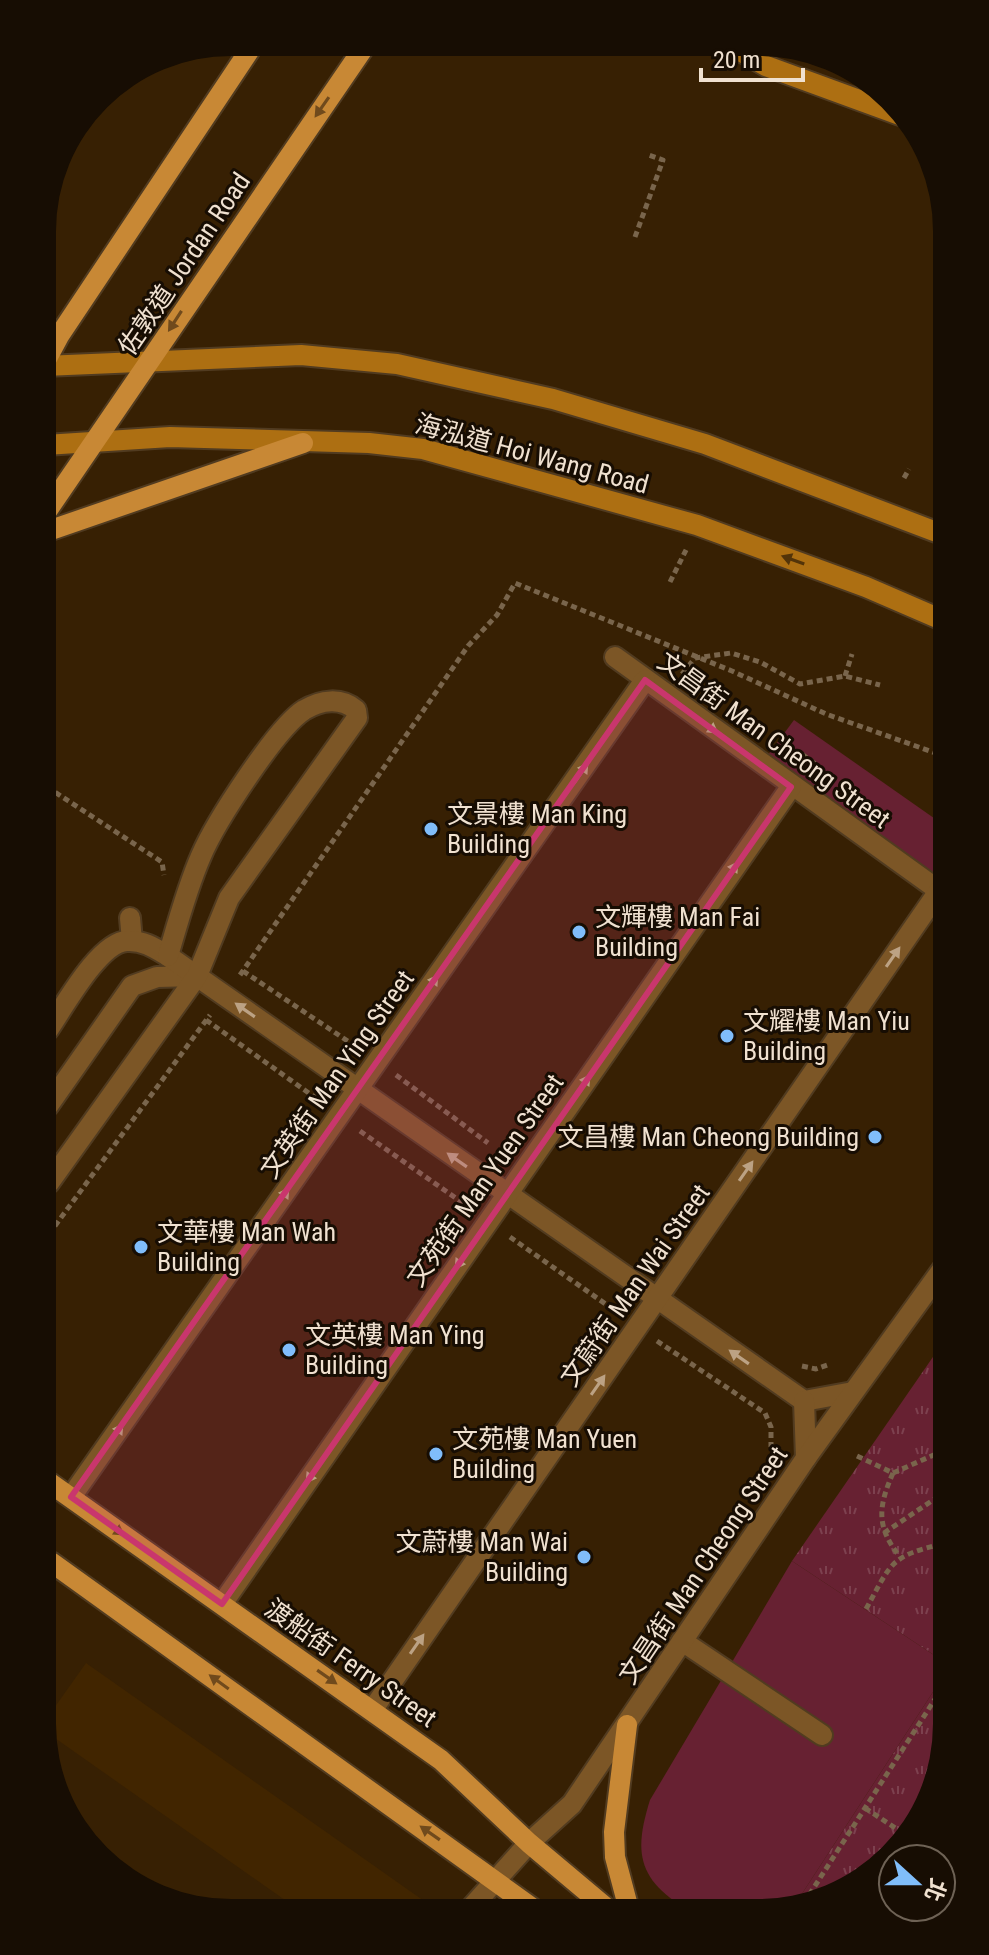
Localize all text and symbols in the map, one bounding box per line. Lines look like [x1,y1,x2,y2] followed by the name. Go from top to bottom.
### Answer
[701,32,803,82] scale bar
[713,46,760,74] text: 20 m
[316,96,330,118] one-way arrow
[112,167,256,361] street label: 佐敦道 Jordan Road
[168,311,183,332] one-way arrow
[412,408,652,500] street label: 海泓道 Hoi Wang Road
[781,553,805,566] one-way arrow
[652,646,896,834] street label: 文昌街 Man Cheong Street
[698,718,719,733] one-way arrow
[573,762,588,783] one-way arrow
[447,799,627,859] place label: 文景樓 Man King Building
[422,820,440,838] marker: 文景樓 Man King Building
[723,861,738,882] one-way arrow
[595,902,760,962] place label: 文輝樓 Man Fai Building
[570,923,588,941] marker: 文輝樓 Man Fai Building
[885,947,900,968] one-way arrow
[254,964,420,1184] street label: 文英街 Man Ying Street
[423,975,438,996] one-way arrow
[235,1003,256,1018] one-way arrow
[743,1006,910,1066] place label: 文耀樓 Man Yiu Building
[718,1027,736,1045] marker: 文耀樓 Man Yiu Building
[400,1068,570,1292] street label: 文苑街 Man Yuen Street
[575,1075,590,1096] one-way arrow
[557,1122,859,1152] place label: 文昌樓 Man Cheong Building
[866,1128,884,1146] marker: 文昌樓 Man Cheong Building
[447,1153,468,1168] one-way arrow
[738,1161,753,1182] one-way arrow
[554,1178,716,1392] street label: 文蔚街 Man Wai Street
[274,1188,289,1209] one-way arrow
[157,1217,336,1277] place label: 文華樓 Man Wah Building
[132,1238,150,1256] marker: 文華樓 Man Wah Building
[455,1249,470,1270] one-way arrow
[305,1320,485,1380] place label: 文英樓 Man Ying Building
[280,1341,298,1359] marker: 文英樓 Man Ying Building
[729,1350,750,1365] one-way arrow
[590,1374,605,1395] one-way arrow
[108,1423,123,1444] one-way arrow
[452,1424,637,1484] place label: 文苑樓 Man Yuen Building
[612,1441,794,1689] street label: 文昌街 Man Cheong Street
[427,1445,445,1463] marker: 文苑樓 Man Yuen Building
[306,1462,321,1483] one-way arrow
[103,1520,125,1536] one-way arrow
[396,1527,568,1587] place label: 文蔚樓 Man Wai Building
[575,1548,593,1566] marker: 文蔚樓 Man Wai Building
[260,1593,442,1733] street label: 渡船街 Ferry Street
[409,1634,424,1655] one-way arrow
[317,1669,338,1684] one-way arrow
[208,1675,229,1690] one-way arrow
[420,1826,441,1841] one-way arrow
[877,1843,957,1923] north arrow
[920,1875,951,1905] text: 北

